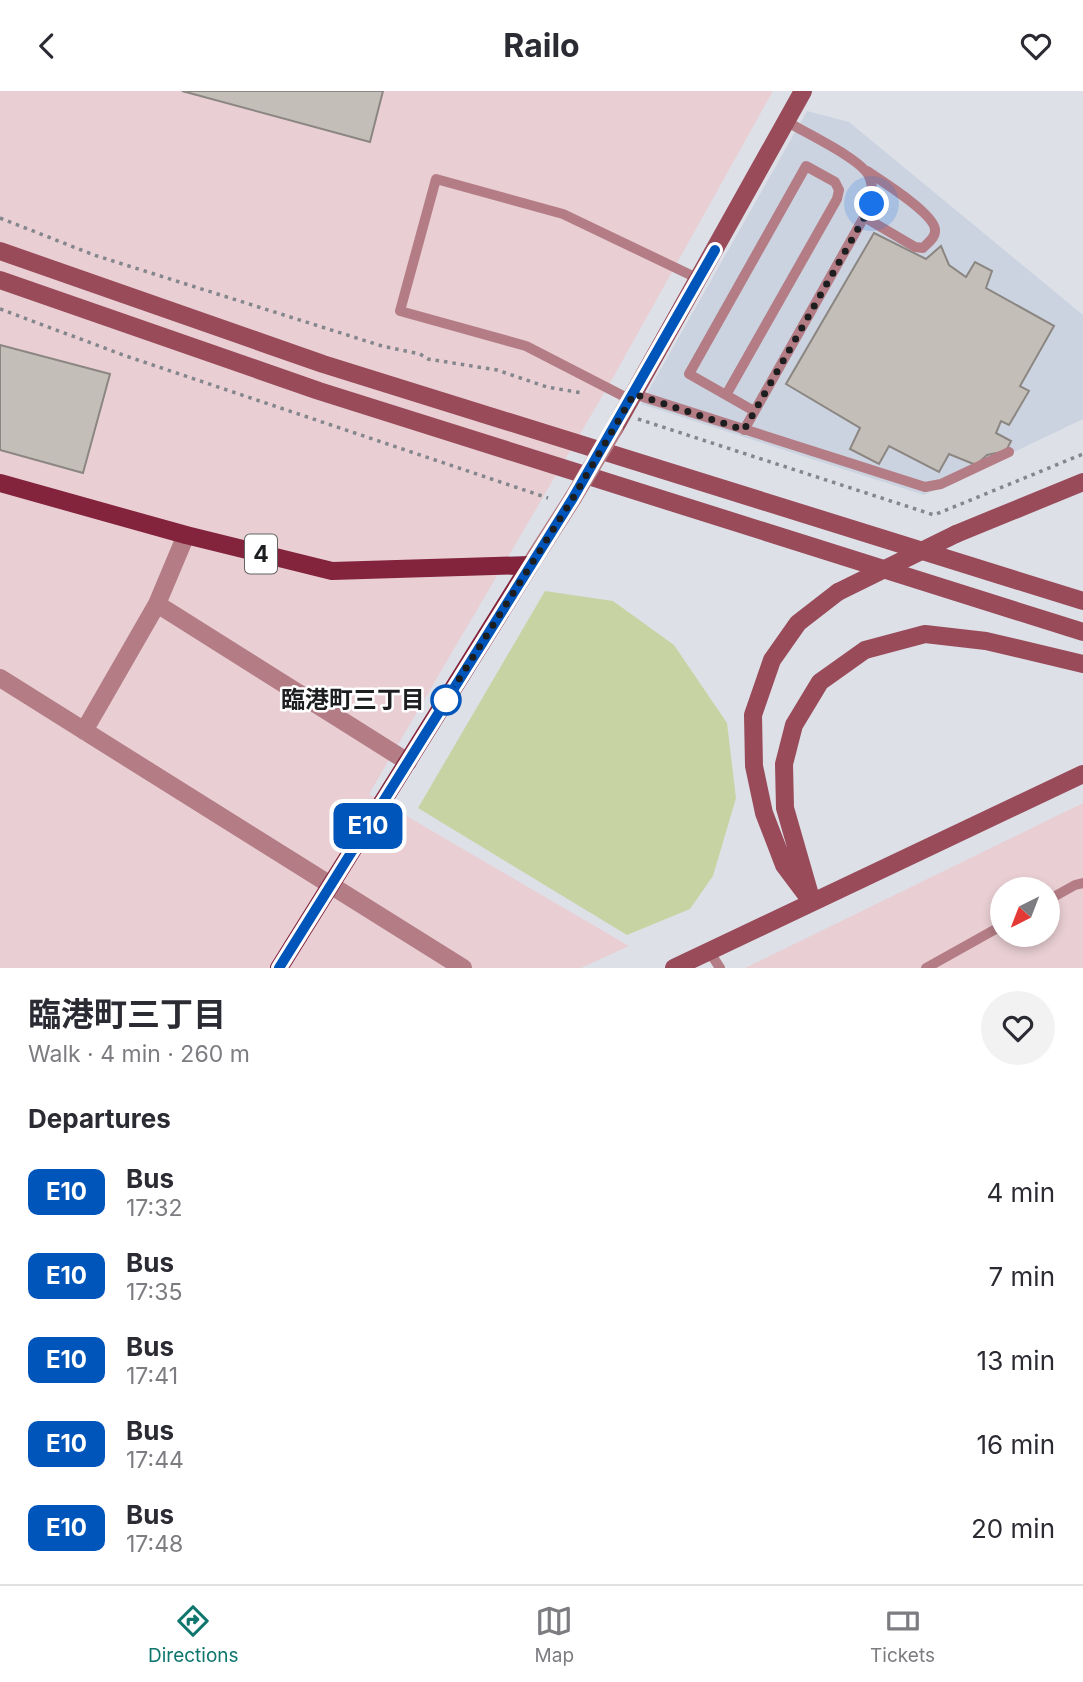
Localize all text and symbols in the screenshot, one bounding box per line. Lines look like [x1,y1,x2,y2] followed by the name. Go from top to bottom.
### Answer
[503,26,580,65] text: Railo
[28,27,66,65] icon: back
[1017,27,1055,65] icon: heart
[854,186,889,221] your location
[245,535,277,573] road number: 4
[281,685,425,714] place label: 臨港町三丁目
[431,685,461,715] marker: 臨港町三丁目
[328,803,408,849] line badge: E10
[347,811,389,840] text: E10
[990,877,1060,947] north arrow
[990,877,1060,947] map controls
[981,991,1055,1065] button: heart
[28,994,226,1034] text: 臨港町三丁目
[28,1040,250,1068] text: Walk · 4 min · 260 m
[28,1103,171,1134] text: Departures
[126,1163,174,1194] text: Bus
[46,1177,87,1206] text: E10
[986,1177,1055,1208] text: 4 min
[126,1194,182,1222] text: 17:32
[126,1247,174,1278] text: Bus
[46,1261,87,1290] text: E10
[989,1261,1055,1292] text: 7 min
[126,1278,182,1306] text: 17:35
[126,1331,174,1362] text: Bus
[46,1345,87,1374] text: E10
[977,1345,1055,1376] text: 13 min
[126,1362,178,1390] text: 17:41
[126,1415,174,1446] text: Bus
[46,1429,87,1458] text: E10
[977,1429,1055,1460] text: 16 min
[126,1446,184,1474] text: 17:44
[126,1499,174,1530] text: Bus
[46,1513,87,1542] text: E10
[971,1513,1055,1544] text: 20 min
[126,1530,183,1558] text: 17:48
[148,1602,239,1667] tab: Directions
[535,1602,574,1667] tab: Map
[870,1602,935,1667] tab: Tickets

